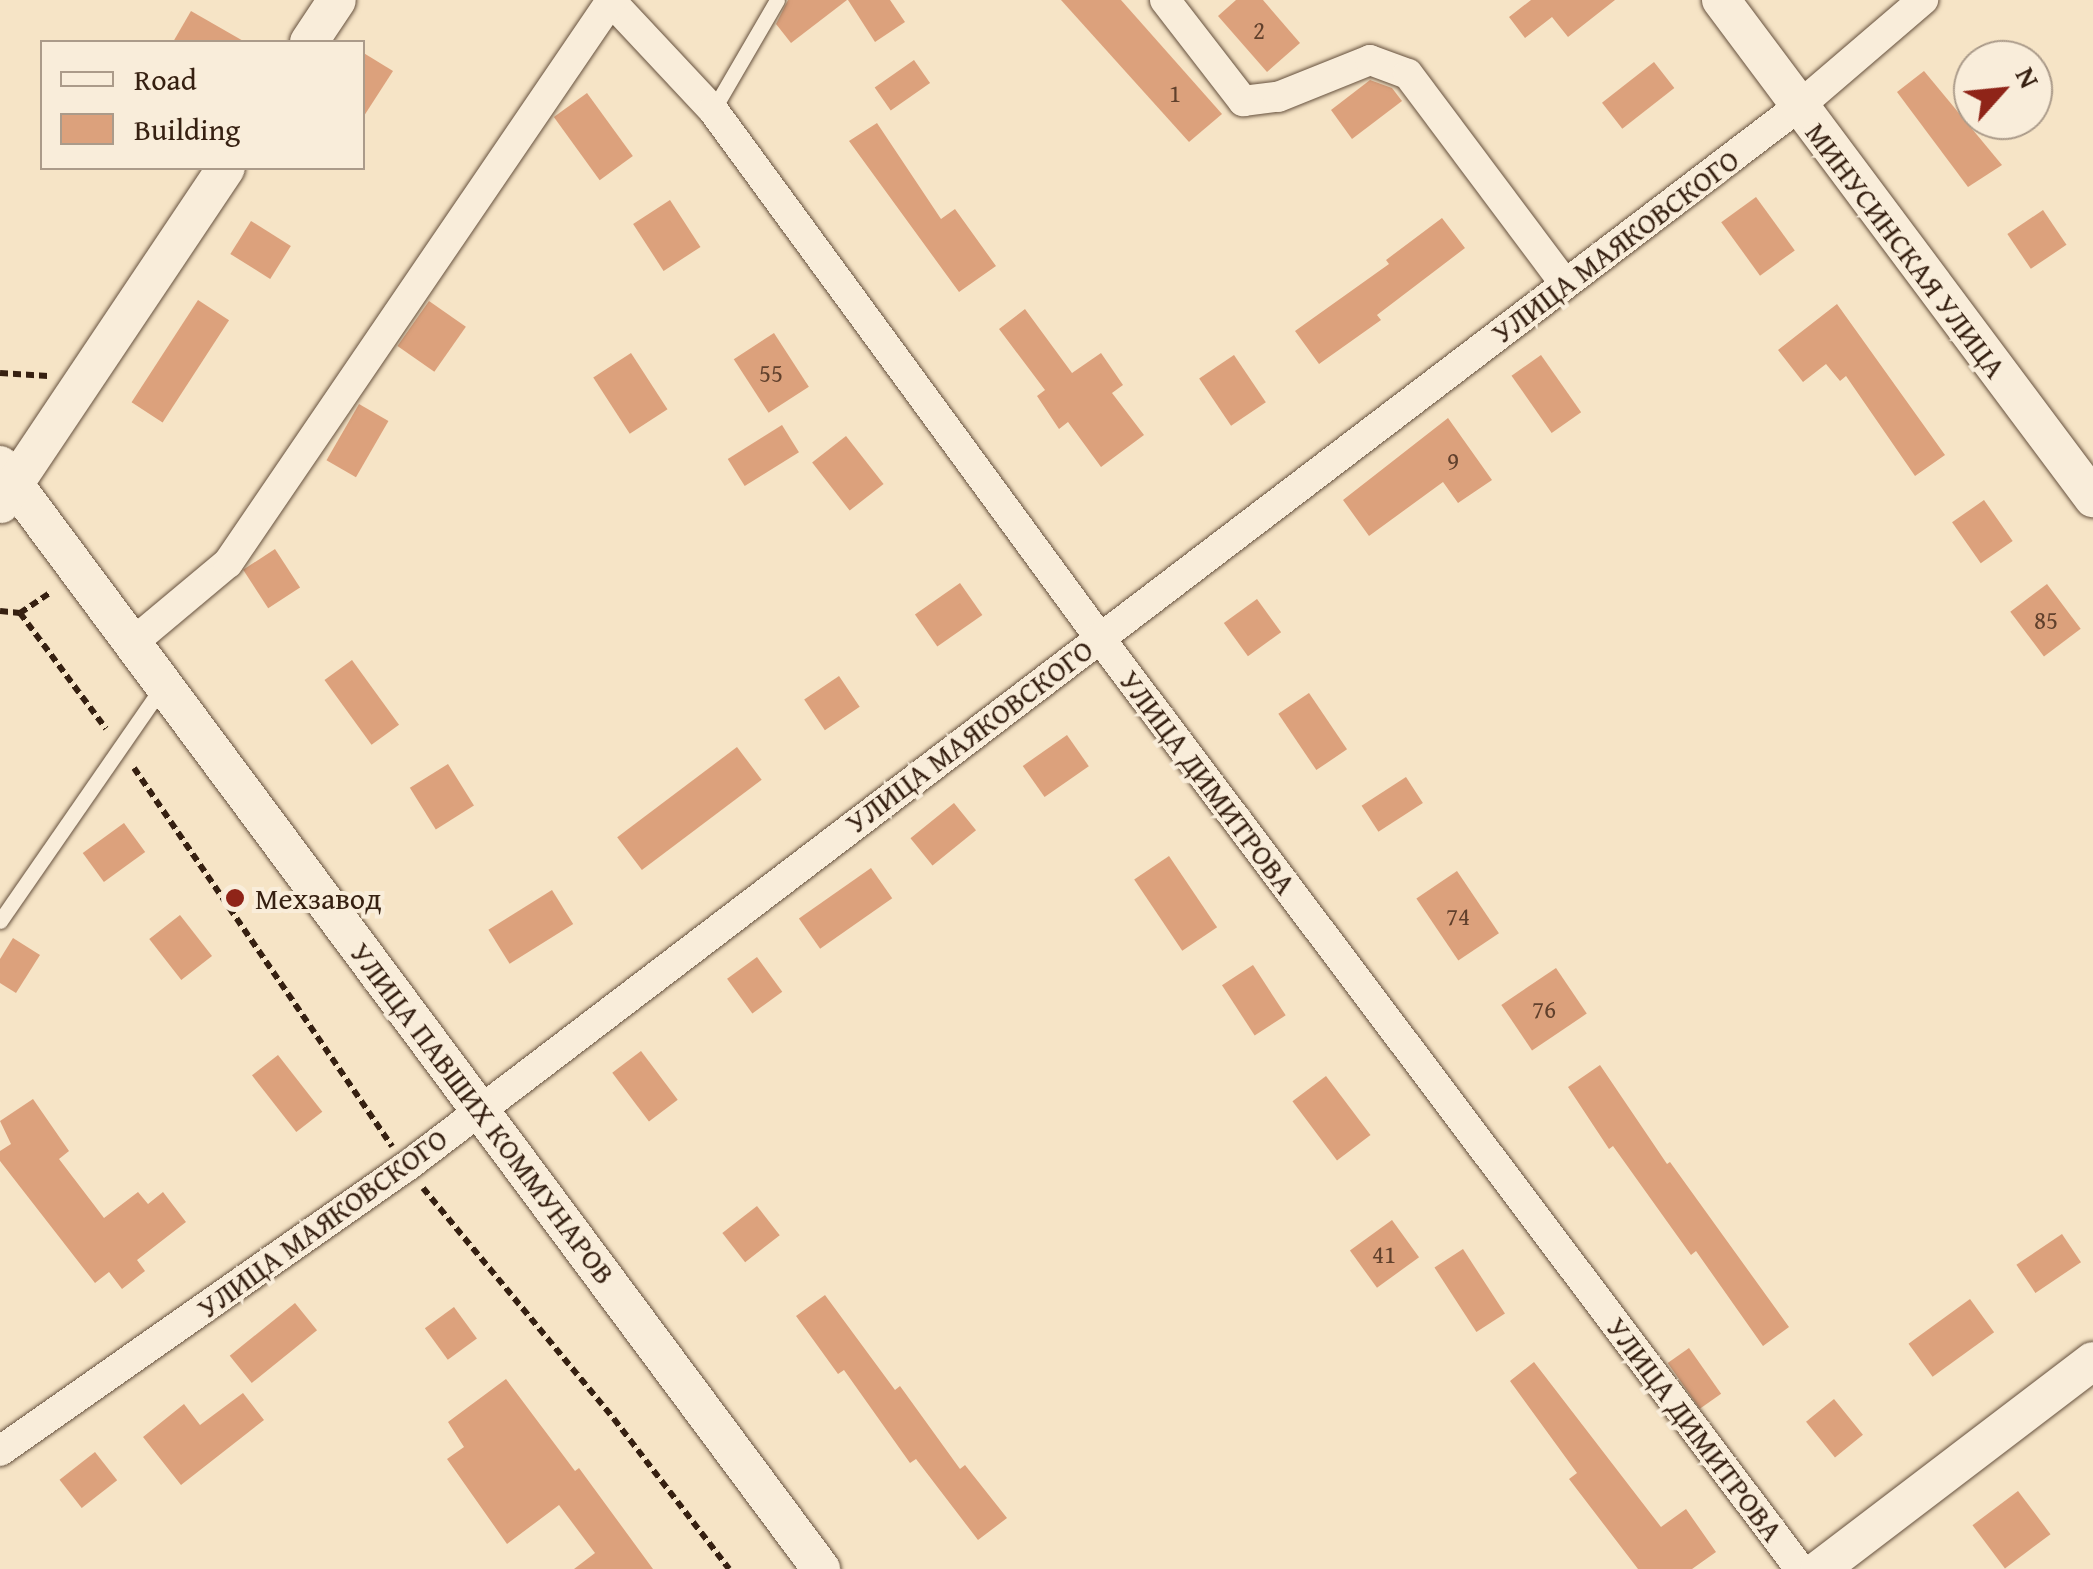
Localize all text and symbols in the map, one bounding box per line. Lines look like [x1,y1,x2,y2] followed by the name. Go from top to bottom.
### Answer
[1253,15,1265,45] house number: 2
[40,40,365,170] legend
[1953,40,2053,140] north arrow
[134,57,197,101] text: Road
[2006,59,2051,95] text: N
[1169,78,1181,108] house number: 1
[134,107,240,151] text: Building
[1798,115,2014,385] street label: МИНУСИНСКАЯ УЛИЦА
[1484,141,1746,351] street label: УЛИЦА МАЯКОВСКОГО
[759,358,783,388] house number: 55
[1447,446,1459,476] house number: 9
[2034,605,2058,635] house number: 85
[838,631,1100,841] street label: УЛИЦА МАЯКОВСКОГО
[1112,663,1304,901] street label: УЛИЦА ДИМИТРОВА
[255,880,381,916] place label: Мехзавод
[224,887,246,909] marker: Мехзавод
[1446,901,1470,931] house number: 74
[343,935,623,1291] street label: УЛИЦА ПАВШИХ КОММУНАРОВ
[1532,994,1556,1024] house number: 76
[190,1120,454,1326] street label: УЛИЦА МАЯКОВСКОГО
[1372,1239,1396,1269] house number: 41
[1599,1310,1791,1548] street label: УЛИЦА ДИМИТРОВА

